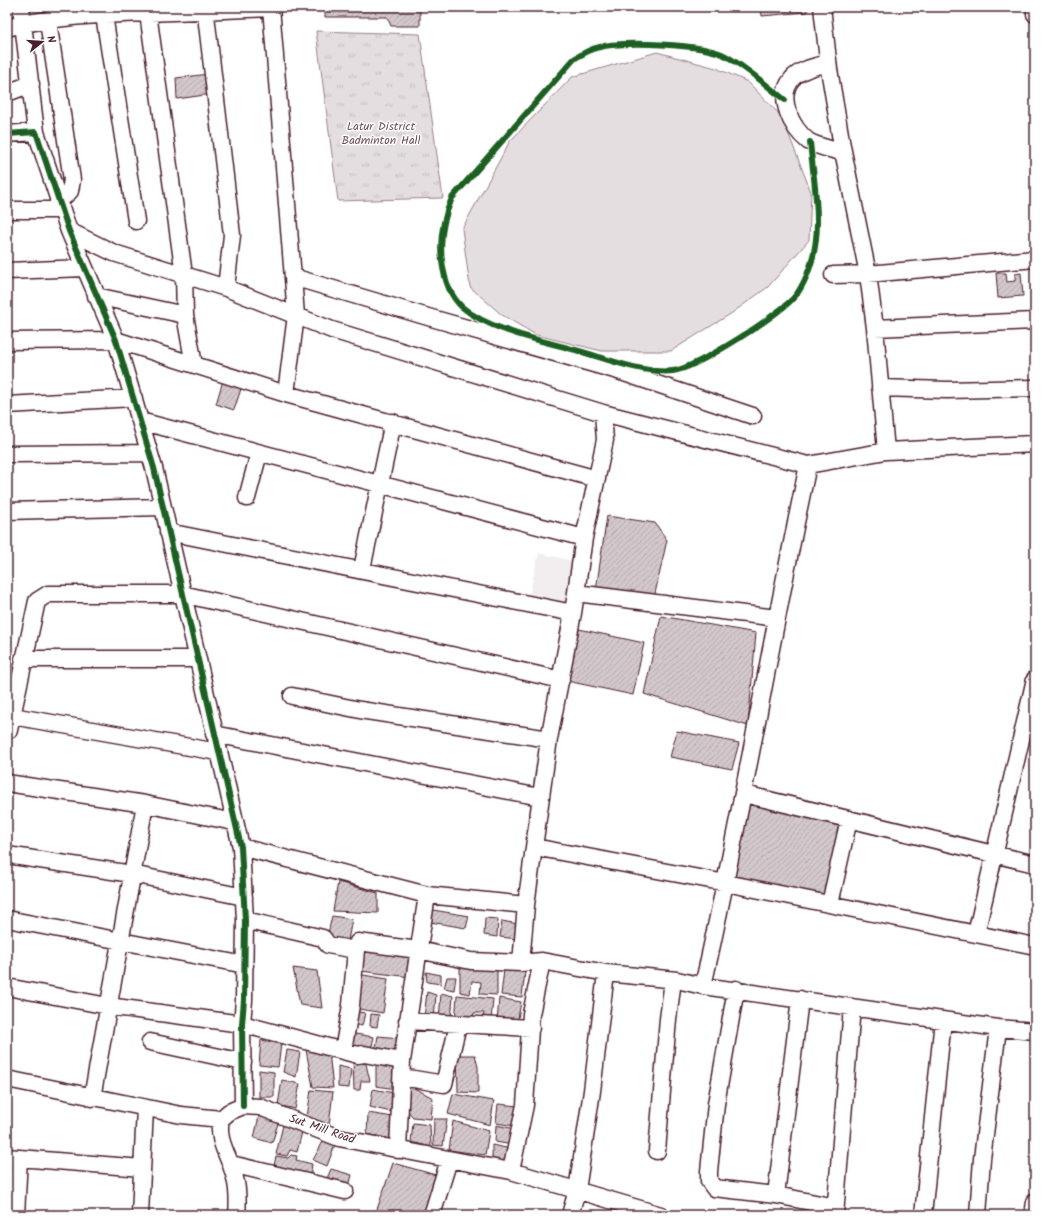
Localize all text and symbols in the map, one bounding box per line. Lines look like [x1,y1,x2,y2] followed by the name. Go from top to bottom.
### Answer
[22,22,62,62] north arrow
[41,33,60,45] text: N
[342,117,421,150] park label: Latur District Badminton Hall
[286,1109,359,1149] street label: Sut Mill Road

